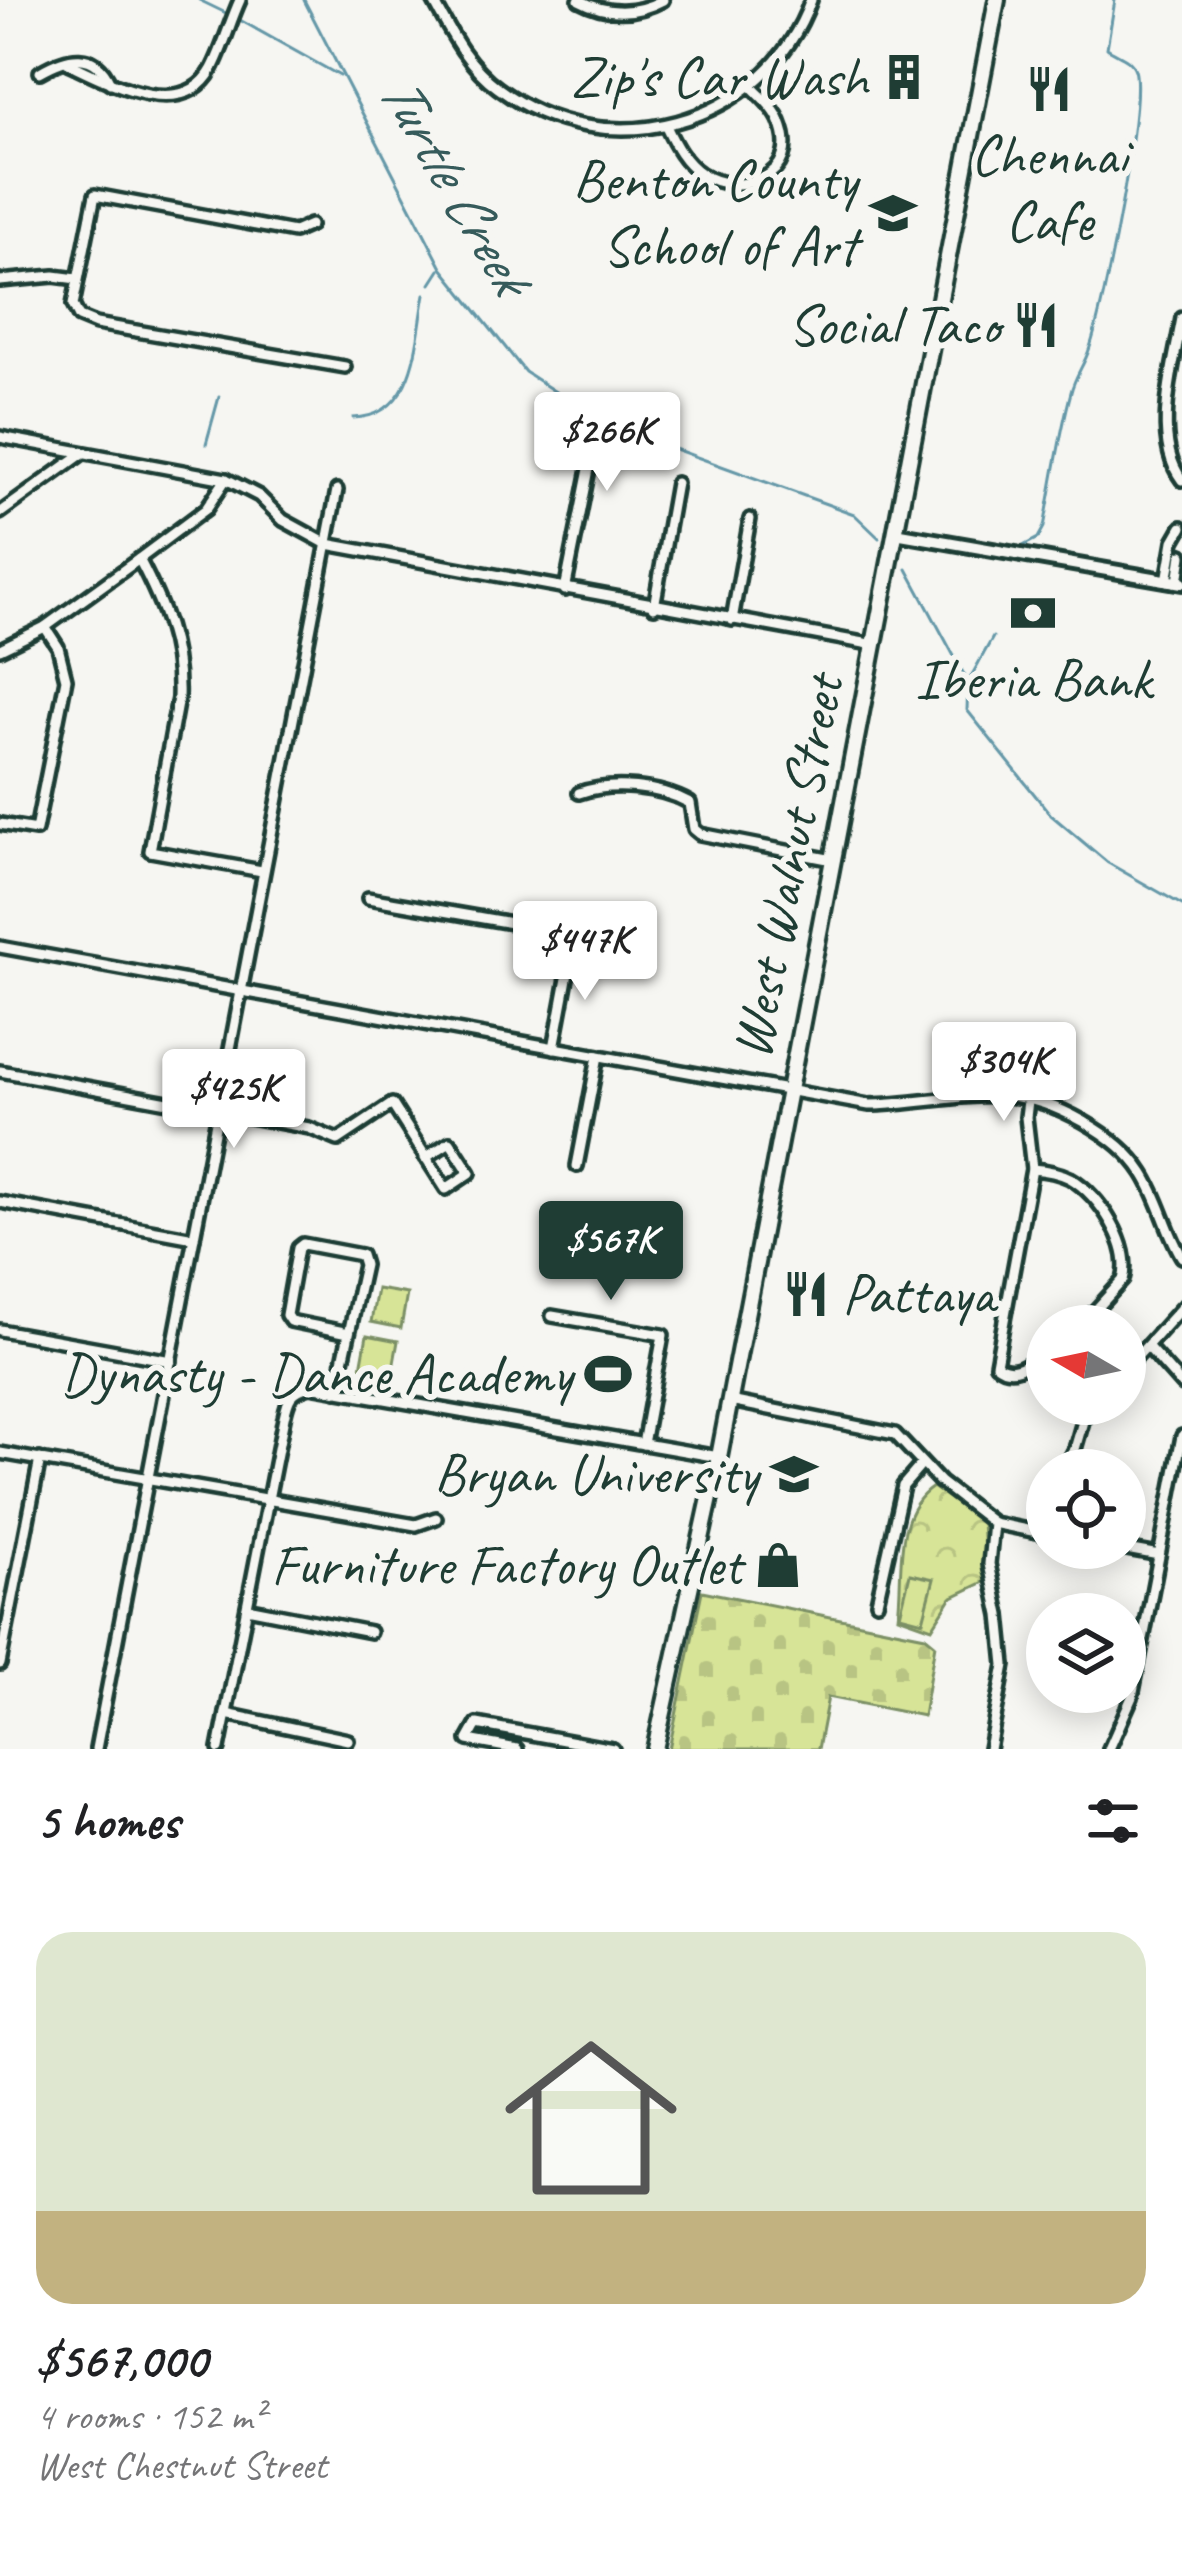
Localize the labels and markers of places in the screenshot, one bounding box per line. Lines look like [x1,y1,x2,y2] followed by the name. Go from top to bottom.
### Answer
[570,41,871,113] place label: Zip's Car Wash
[879,52,929,102] building icon: Zip's Car Wash
[1024,64,1074,114] restaurant icon: Chennai Cafe
[971,119,1135,257] place label: Chennai Cafe
[573,144,864,282] place label: Benton County School of Art
[868,188,918,238] school or university icon: Benton County School of Art
[788,289,1006,361] place label: Social Taco
[1011,300,1061,350] restaurant icon: Social Taco
[523,392,691,494] pin: $266K
[1008,588,1058,638] bank icon: Iberia Bank
[915,643,1155,715] place label: Iberia Bank
[501,901,669,1003] pin: $447K
[920,1022,1088,1124] pin: $304K
[150,1049,318,1151] pin: $425K
[527,1201,695,1303] pin: $567K
[842,1258,999,1330] place label: Pattaya
[781,1269,831,1319] restaurant icon: Pattaya
[60,1338,577,1410] place label: Dynasty - Dance Academy
[583,1349,633,1399] sports icon: Dynasty - Dance Academy
[434,1438,763,1510] place label: Bryan University
[769,1449,819,1499] school or university icon: Bryan University
[271,1529,747,1601] place label: Furniture Factory Outlet
[753,1540,803,1590] shop icon: Furniture Factory Outlet

